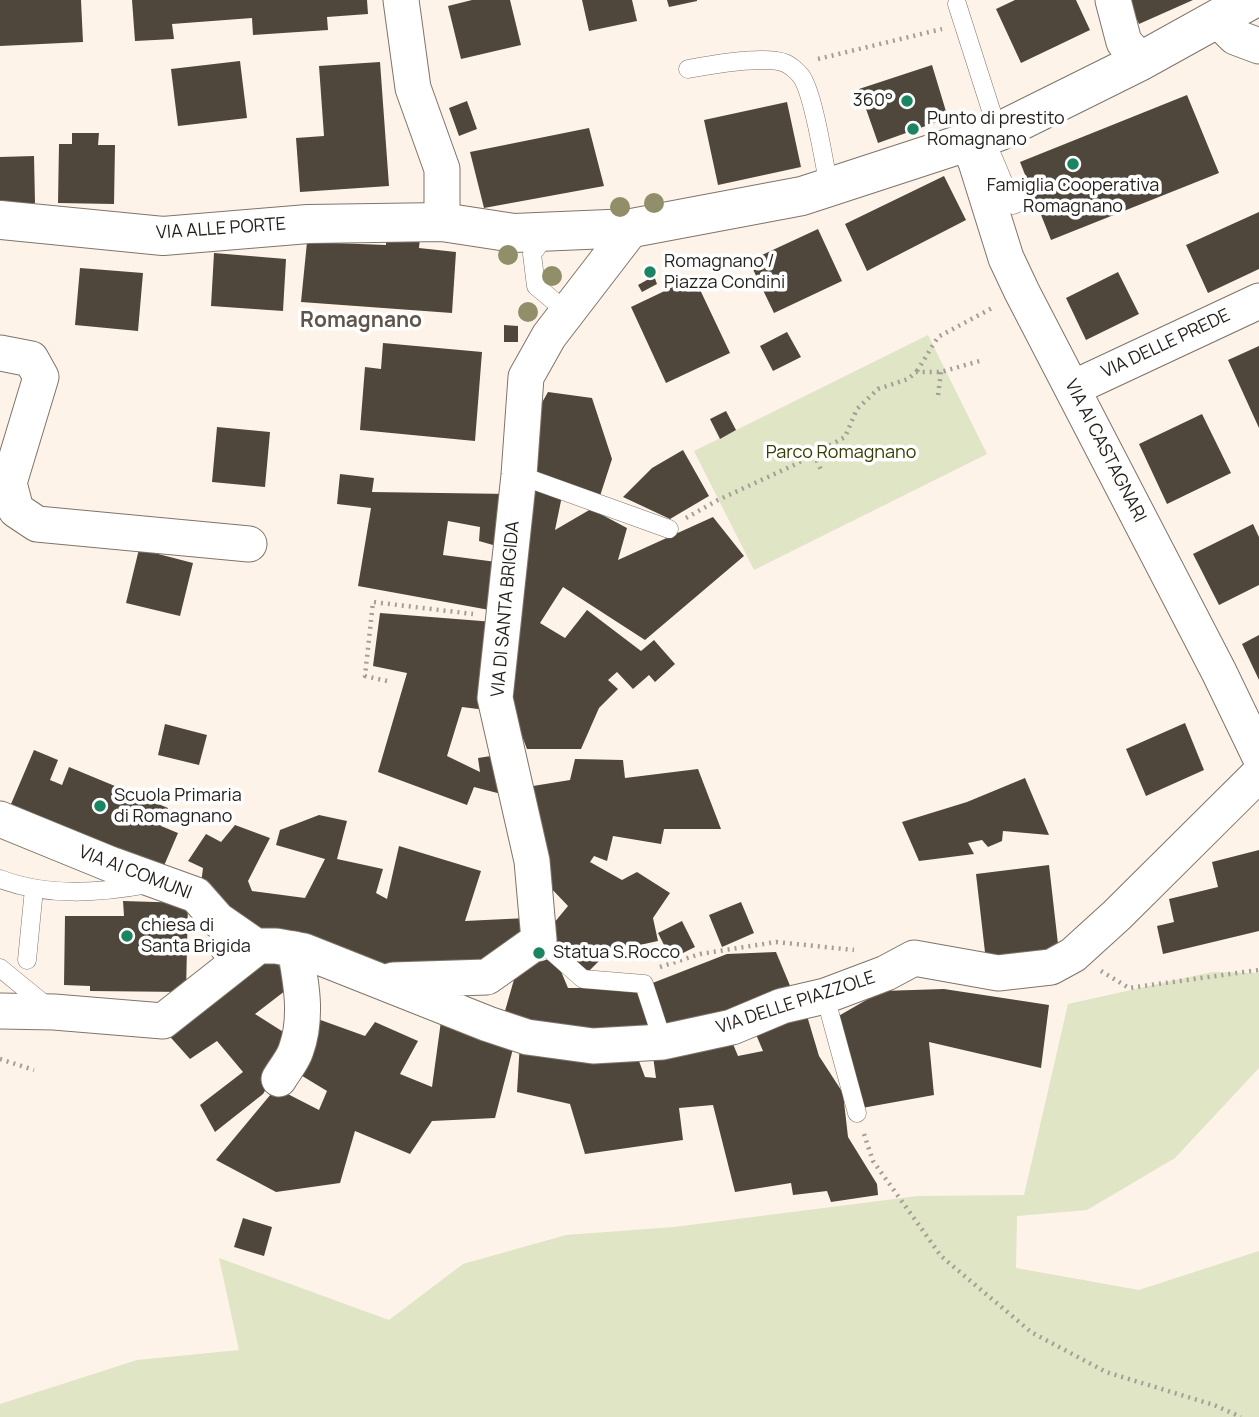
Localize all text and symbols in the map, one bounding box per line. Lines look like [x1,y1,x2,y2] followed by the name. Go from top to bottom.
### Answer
[853,90,893,112] place label: 360°
[899,93,915,109] marker: 360°
[927,108,1065,150] place label: Punto di prestito Romagnano
[905,121,921,137] marker: Punto di prestito Romagnano
[1065,156,1081,172] marker: Famiglia Cooperativa Romagnano
[987,175,1159,218] place label: Famiglia Cooperativa Romagnano
[155,214,287,244] street label: VIA ALLE PORTE
[664,251,785,294] place label: Romagnano / Piazza Condini
[642,264,658,280] marker: Romagnano / Piazza Condini
[1098,305,1234,383] street label: VIA DELLE PREDE
[300,308,422,334] district label: Romagnano
[1060,376,1150,526] street label: VIA AI CASTAGNARI
[766,442,916,464] park label: Parco Romagnano
[488,520,524,698] street label: VIA DI SANTA BRIGIDA
[114,785,242,828] place label: Scuola Primaria di Romagnano
[92,798,108,814] marker: Scuola Primaria di Romagnano
[75,842,195,904] street label: VIA AI COMUNI
[141,915,251,958] place label: chiesa di Santa Brigida
[119,928,135,944] marker: chiesa di Santa Brigida
[553,942,680,964] place label: Statua S.Rocco
[531,945,547,961] marker: Statua S.Rocco
[714,967,878,1039] street label: VIA DELLE PIAZZOLE

